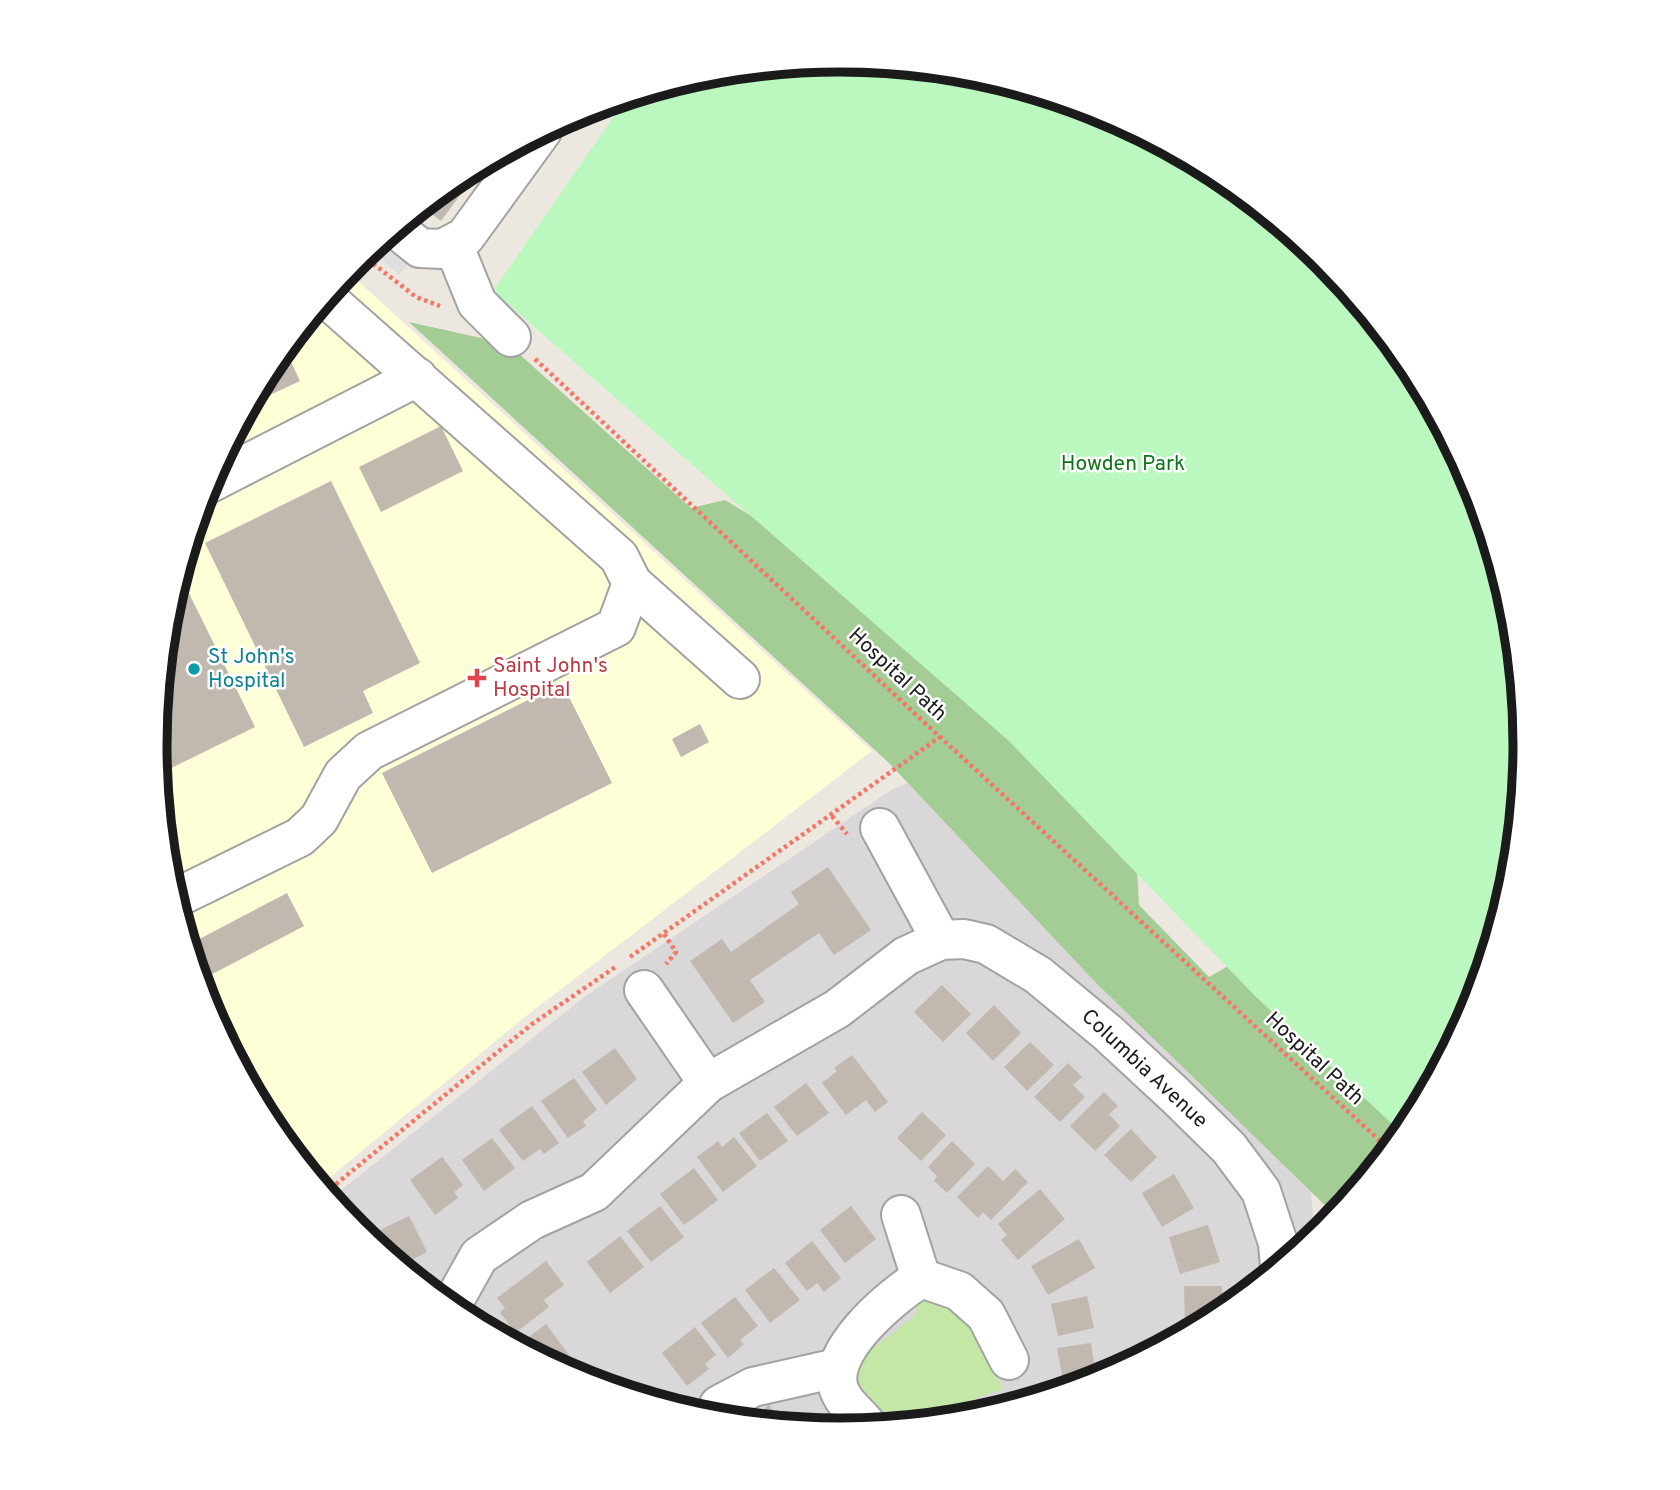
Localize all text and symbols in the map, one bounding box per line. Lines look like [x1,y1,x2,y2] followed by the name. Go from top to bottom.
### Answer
[1061,451,1185,478] park label: Howden Park
[842,622,952,728] street label: Hospital Path
[208,644,295,695] place label: St John's Hospital
[493,653,608,704] place label: Saint John's Hospital
[186,661,202,677] marker: St John's Hospital
[467,668,487,688] marker: Saint John's Hospital
[1075,1003,1213,1135] street label: Columbia Avenue
[1259,1006,1369,1112] street label: Hospital Path

